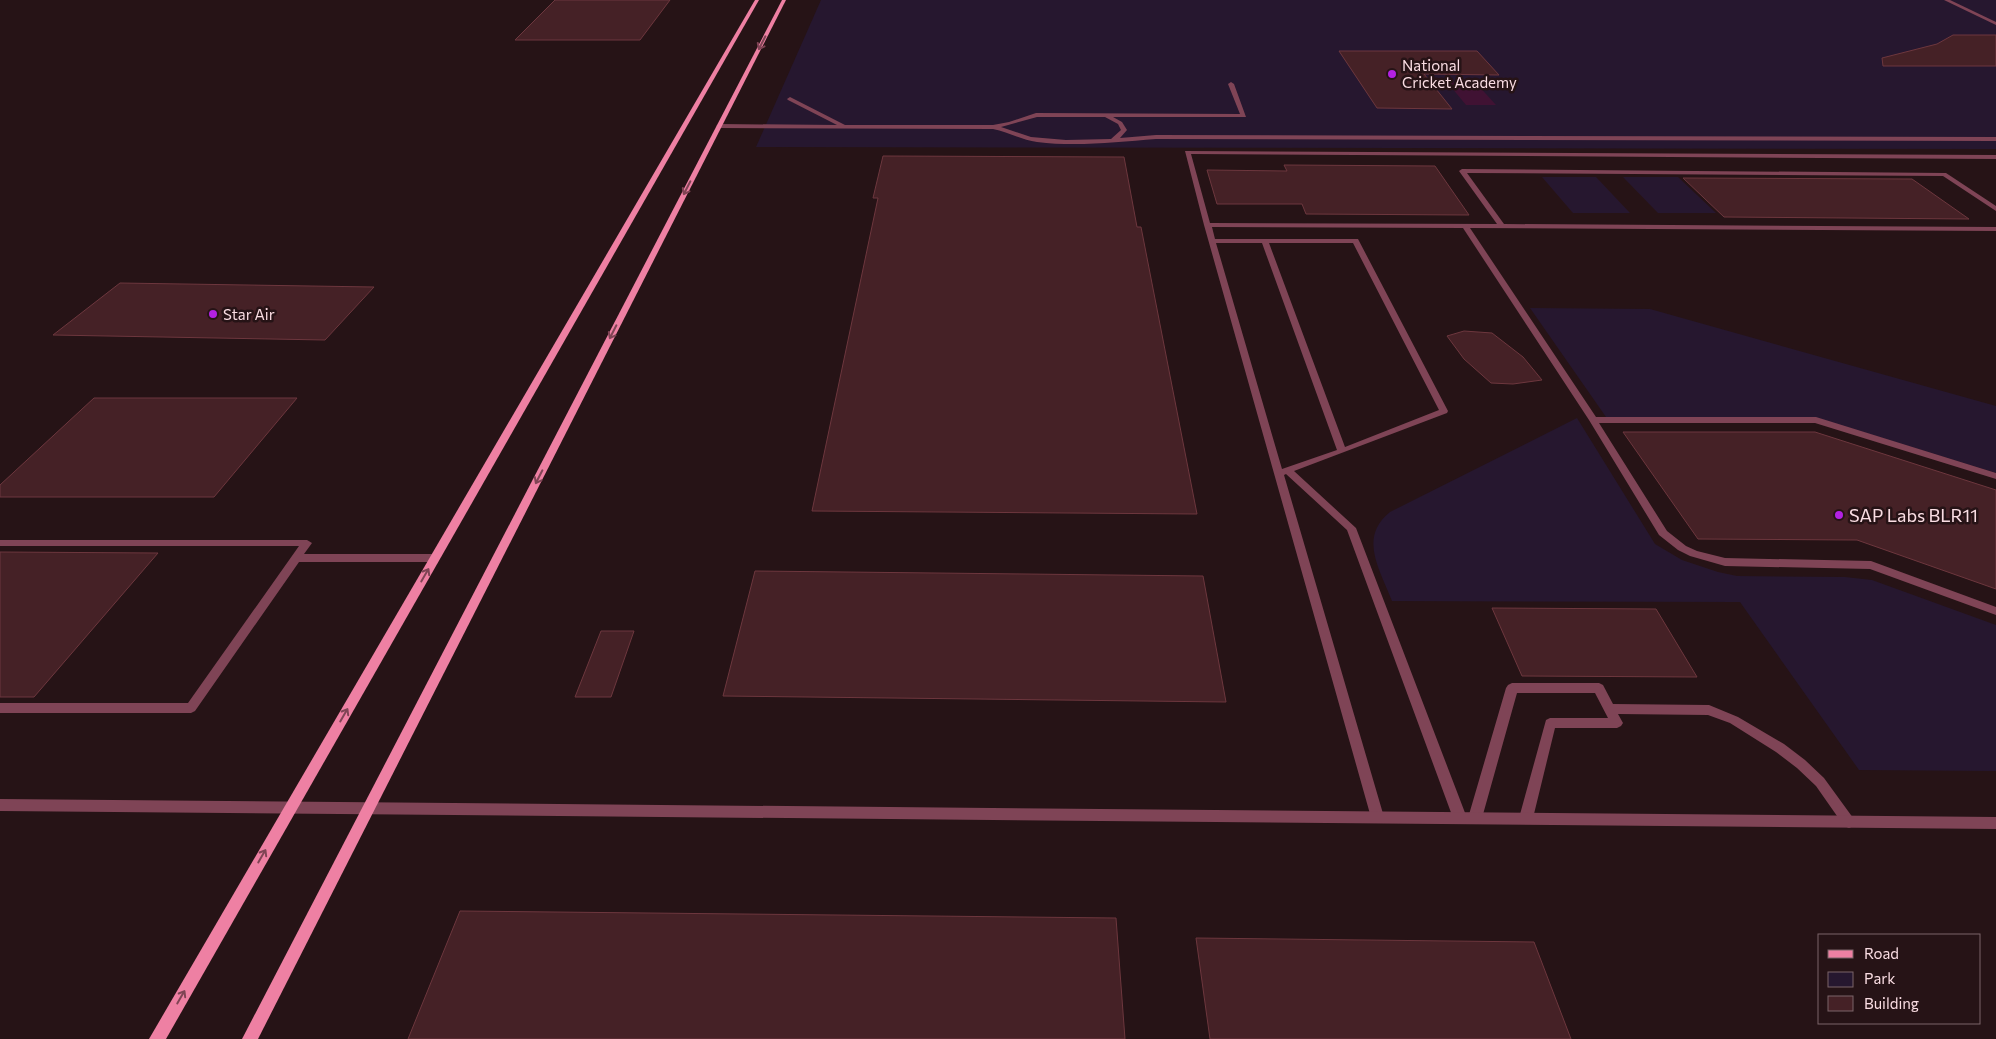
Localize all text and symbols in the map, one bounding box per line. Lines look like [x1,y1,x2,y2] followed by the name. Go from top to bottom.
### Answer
[757,36,767,51] one-way arrow
[1402,56,1517,91] place label: National Cricket Academy
[1386,68,1398,80] marker: National Cricket Academy
[682,180,691,195] one-way arrow
[223,305,275,323] place label: Star Air
[207,308,219,320] marker: Star Air
[608,325,618,340] one-way arrow
[534,469,543,484] one-way arrow
[1849,504,1978,526] place label: SAP Labs BLR11
[1833,509,1845,521] marker: SAP Labs BLR11
[420,567,430,582] one-way arrow
[339,709,349,723] one-way arrow
[258,849,268,864] one-way arrow
[1818,934,1981,1024] legend
[1864,944,1899,962] text: Road
[1864,969,1895,987] text: Park
[177,990,187,1004] one-way arrow
[1864,994,1919,1012] text: Building

